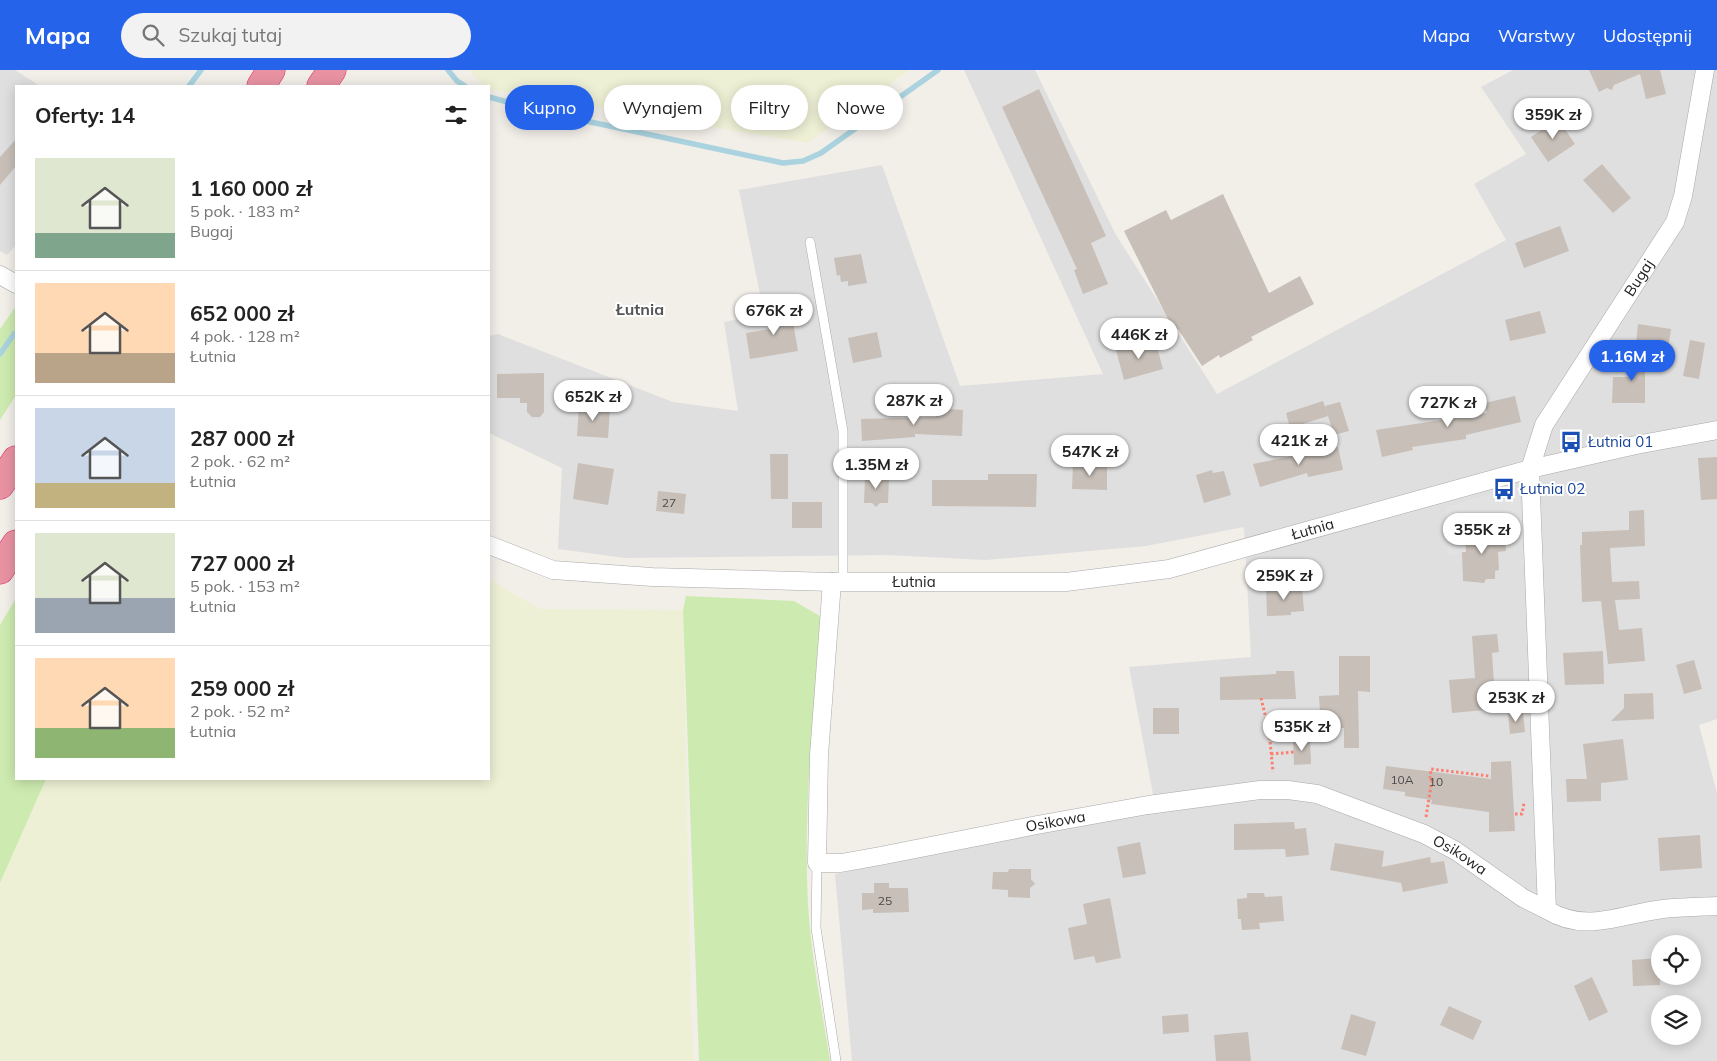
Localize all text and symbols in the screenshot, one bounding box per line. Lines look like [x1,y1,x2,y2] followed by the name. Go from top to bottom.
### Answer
[121,13,471,58] search box
[25,20,91,50] text: Mapa
[139,21,167,49] icon: search
[179,23,282,47] text: Szukaj tutaj
[1422,24,1470,47] text: Mapa
[1498,24,1575,47] text: Warstwy
[1603,24,1692,47] text: Udostępnij
[505,85,594,130] chip: Kupno
[604,85,721,130] chip: Wynajem
[731,85,808,130] chip: Filtry
[818,85,903,130] chip: Nowe
[1507,98,1599,140] pin: 359K zł
[442,101,470,129] icon: filters
[35,102,135,128] text: Oferty: 14
[1525,104,1581,124] text: 359K zł
[190,175,312,201] text: 1 160 000 zł
[75,178,135,238] icon: home
[190,201,300,221] text: 5 pok. · 183 m²
[190,221,233,241] text: Bugaj
[1620,255,1658,300] street label: Bugaj
[728,294,820,336] pin: 676K zł
[615,299,664,319] district label: Łutnia
[190,300,294,326] text: 652 000 zł
[746,300,802,320] text: 676K zł
[75,303,135,363] icon: home
[1093,318,1185,360] pin: 446K zł
[1111,324,1167,344] text: 446K zł
[190,326,300,346] text: 4 pok. · 128 m²
[1580,340,1684,382] pin: 1.16M zł
[190,346,236,366] text: Łutnia
[1600,346,1664,366] text: 1.16M zł
[547,380,639,422] pin: 652K zł
[868,384,960,426] pin: 287K zł
[565,386,621,406] text: 652K zł
[1402,386,1494,428] pin: 727K zł
[886,390,942,410] text: 287K zł
[1420,392,1476,412] text: 727K zł
[1253,424,1345,466] pin: 421K zł
[190,425,294,451] text: 287 000 zł
[75,428,135,488] icon: home
[1558,429,1584,455] bus stop icon: Łutnia 01
[1271,430,1327,450] text: 421K zł
[1587,432,1653,451] place label: Łutnia 01
[1044,434,1136,477] pin: 547K zł
[1062,441,1118,461] text: 547K zł
[824,448,928,490] pin: 1.35M zł
[190,451,290,471] text: 2 pok. · 62 m²
[844,454,908,474] text: 1.35M zł
[190,471,236,491] text: Łutnia
[1491,476,1517,502] bus stop icon: Łutnia 02
[1519,479,1585,498] place label: Łutnia 02
[662,495,676,510] house number: 27
[1436,512,1528,555] pin: 355K zł
[1288,514,1336,544] street label: Łutnia
[1454,519,1510,539] text: 355K zł
[190,550,294,576] text: 727 000 zł
[75,553,135,613] icon: home
[1238,558,1330,601] pin: 259K zł
[1256,565,1312,585] text: 259K zł
[891,572,936,591] street label: Łutnia
[190,576,300,596] text: 5 pok. · 153 m²
[190,596,236,616] text: Łutnia
[190,675,294,701] text: 259 000 zł
[75,678,135,738] icon: home
[1470,680,1562,723] pin: 253K zł
[1488,687,1544,707] text: 253K zł
[190,701,290,721] text: 2 pok. · 52 m²
[1256,710,1348,752] pin: 535K zł
[1274,716,1330,736] text: 535K zł
[190,721,236,741] text: Łutnia
[1390,772,1414,787] house number: 10A
[1429,774,1443,789] house number: 10
[1024,806,1087,836] street label: Osikowa
[1430,830,1491,879] street label: Osikowa
[878,893,892,908] house number: 25
[1651,935,1701,1045] map controls
[1651,935,1701,985] button: locate
[1651,995,1701,1045] button: layers

